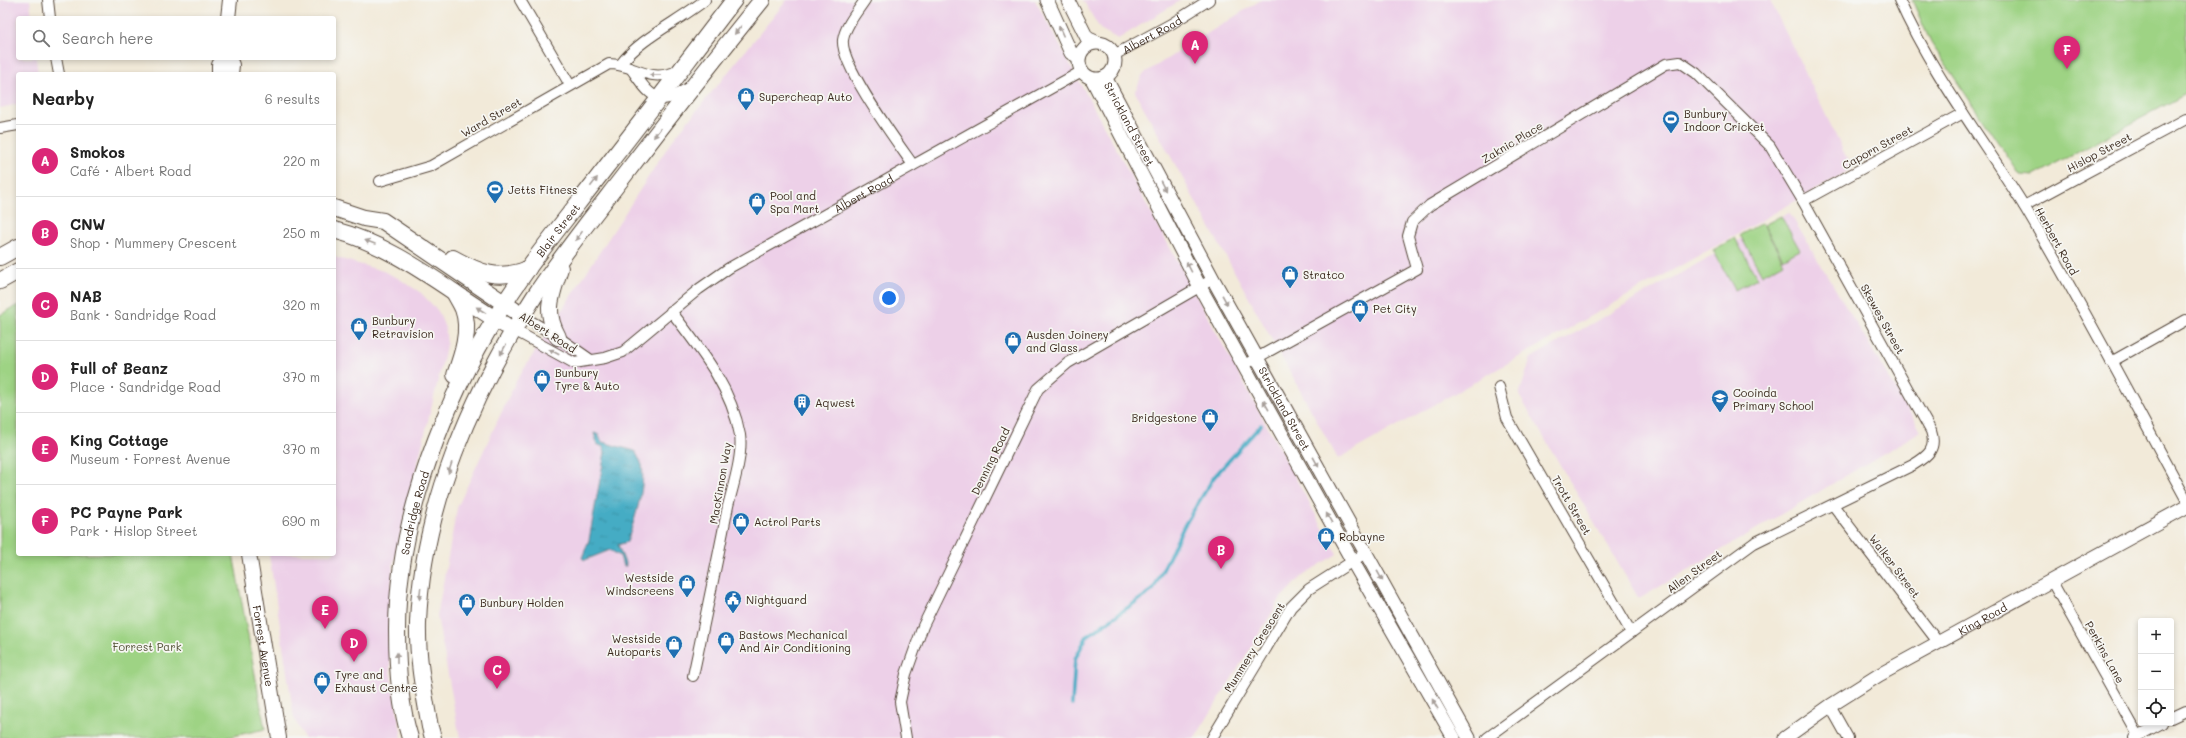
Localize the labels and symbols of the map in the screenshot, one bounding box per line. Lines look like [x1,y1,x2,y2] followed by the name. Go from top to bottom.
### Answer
[1119,12,1184,57] street label: Albert Road
[733,25,742,36] one-way arrow
[1058,25,1064,36] one-way arrow
[1182,31,1208,64] pin: A
[2054,36,2080,69] pin: F
[648,72,661,78] one-way arrow
[1101,79,1159,169] street label: Strickland Street
[736,86,756,111] shop icon: Supercheap Auto
[759,89,852,104] place label: Supercheap Auto
[458,94,524,140] street label: Ward Street
[1684,106,1765,134] place label: Bunbury Indoor Cricket
[1661,109,1681,134] sports icon: Bunbury Indoor Cricket
[1478,118,1546,166] street label: Zaknic Place
[1839,121,1915,173] street label: Caporn Street
[653,127,662,138] one-way arrow
[2064,129,2134,175] street label: Hislop Street
[831,171,896,216] street label: Albert Road
[590,177,599,188] one-way arrow
[485,179,505,204] sports icon: Jetts Fitness
[1160,180,1167,192] one-way arrow
[508,182,577,197] place label: Jetts Fitness
[770,188,819,216] place label: Pool and Spa Mart
[747,191,767,216] shop icon: Pool and Spa Mart
[532,200,583,260] street label: Blair Street
[2032,204,2082,278] street label: Herbert Road
[575,231,583,241] one-way arrow
[364,239,375,245] one-way arrow
[1186,261,1192,272] one-way arrow
[1280,264,1300,289] shop icon: Stratco
[1303,267,1345,282] place label: Stratco
[1858,281,1909,357] street label: Skewes Street
[879,288,899,308] your location
[1222,294,1229,306] one-way arrow
[1350,298,1370,323] shop icon: Pet City
[1373,301,1417,316] place label: Pet City
[475,306,486,313] one-way arrow
[516,308,580,356] street label: Albert Road
[372,313,434,341] place label: Bunbury Retravision
[349,316,369,341] shop icon: Bunbury Retravision
[1026,327,1109,355] place label: Ausden Joinery and Glass
[1003,330,1023,355] shop icon: Ausden Joinery and Glass
[499,344,506,355] one-way arrow
[549,349,560,355] one-way arrow
[1256,364,1314,453] street label: Strickland Street
[555,365,620,393] place label: Bunbury Tyre & Auto
[532,368,552,393] shop icon: Bunbury Tyre & Auto
[1733,385,1814,413] place label: Cooinda Primary School
[1710,388,1730,413] school or university icon: Cooinda Primary School
[792,392,812,417] building icon: Aqwest
[815,395,855,410] place label: Aqwest
[1262,399,1269,410] one-way arrow
[1200,407,1220,432] shop icon: Bridgestone
[1132,410,1197,425] place label: Bridgestone
[967,425,1013,497] street label: Denning Road
[705,441,735,525] street label: MacKinnon Way
[1313,456,1320,468] one-way arrow
[446,462,452,474] one-way arrow
[396,469,432,556] street label: Sandridge Road
[1549,473,1595,538] street label: Trott Street
[731,511,751,536] shop icon: Actrol Parts
[1325,512,1332,524] one-way arrow
[754,514,821,529] place label: Actrol Parts
[1316,526,1336,551] shop icon: Robayne
[1339,529,1385,544] place label: Robayne
[1866,531,1924,601] street label: Walker Street
[1208,536,1234,569] pin: B
[1663,546,1725,596] street label: Allen Street
[606,570,674,598] place label: Westside Windscreens
[1376,570,1383,581] one-way arrow
[677,573,697,598] shop icon: Westside Windscreens
[417,588,423,600] one-way arrow
[723,589,743,614] public building icon: Nightguard
[457,592,477,617] shop icon: Bunbury Holden
[746,592,807,607] place label: Nightguard
[480,595,564,610] place label: Bunbury Holden
[312,596,338,629] pin: E
[1220,599,1288,695] street label: Mummery Crescent
[1955,599,2009,638] street label: King Road
[250,604,278,688] street label: Forrest Avenue
[2082,618,2128,686] street label: Perkins Lane
[739,627,851,655] place label: Bastows Mechanical And Air Conditioning
[341,629,367,662] pin: D
[716,630,736,655] shop icon: Bastows Mechanical And Air Conditioning
[607,631,661,659] place label: Westside Autoparts
[664,634,684,659] shop icon: Westside Autoparts
[112,639,182,654] park label: Forrest Park
[394,651,400,664] one-way arrow
[484,656,510,689] pin: C
[335,667,418,695] place label: Tyre and Exhaust Centre
[312,670,332,695] shop icon: Tyre and Exhaust Centre
[1431,698,1438,710] one-way arrow

